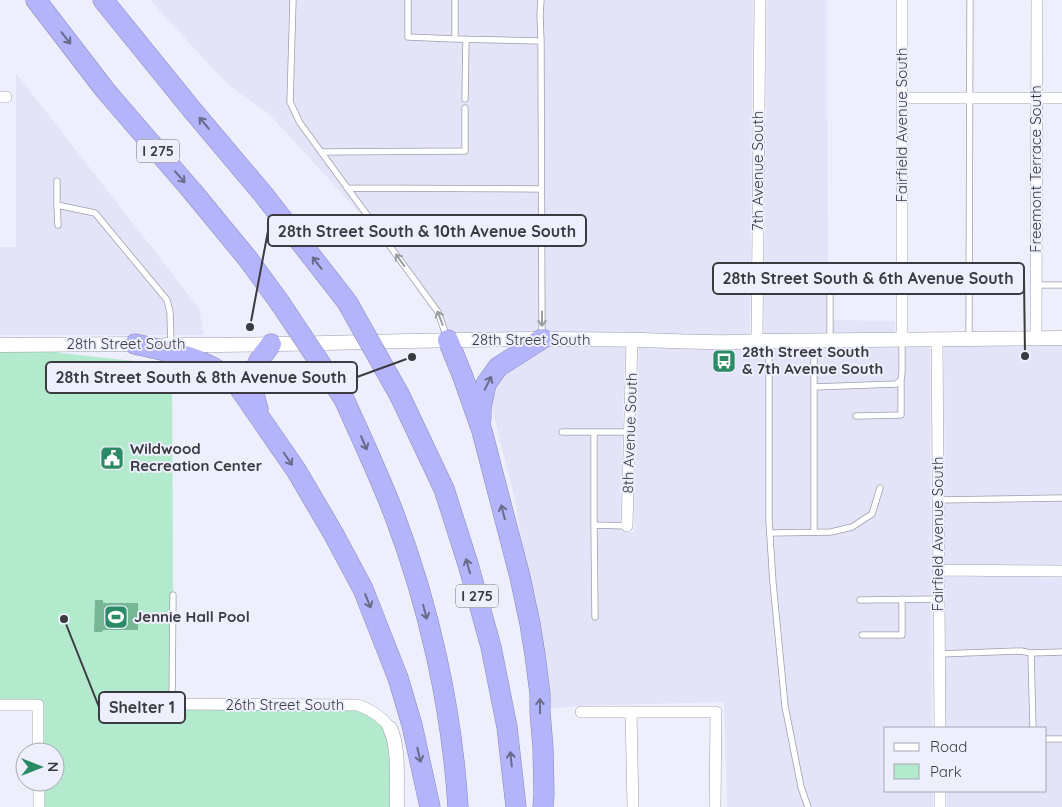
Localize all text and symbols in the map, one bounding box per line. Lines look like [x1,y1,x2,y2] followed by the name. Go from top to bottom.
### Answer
[60,32,71,45] one-way arrow
[892,48,911,202] street label: Fairfield Avenue South
[1026,85,1045,253] street label: Freemont Terrace South
[748,111,767,231] street label: 7th Avenue South
[198,117,209,130] one-way arrow
[137,140,179,162] road number: I 275
[175,170,186,183] one-way arrow
[268,215,586,246] callout: 28th Street South & 10th Avenue South
[278,221,576,241] text: 28th Street South & 10th Avenue South
[394,253,405,267] one-way arrow
[312,256,322,270] one-way arrow
[713,263,1024,294] callout: 28th Street South & 6th Avenue South
[722,268,1014,288] text: 28th Street South & 6th Avenue South
[537,310,547,326] one-way arrow
[435,311,444,326] one-way arrow
[472,330,590,349] street label: 28th Street South
[67,334,185,353] street label: 28th Street South
[742,342,883,378] place label: 28th Street South & 7th Avenue South
[711,348,737,374] bus stop icon: 28th Street South & 7th Avenue South
[46,362,357,393] callout: 28th Street South & 8th Avenue South
[55,367,347,387] text: 28th Street South & 8th Avenue South
[618,372,641,494] street label: 8th Avenue South
[483,376,493,391] one-way arrow
[359,435,369,450] one-way arrow
[130,439,263,475] place label: Wildwood Recreation Center
[99,445,125,471] public building icon: Wildwood Recreation Center
[284,452,294,466] one-way arrow
[928,457,947,611] street label: Fairfield Avenue South
[498,505,507,521] one-way arrow
[463,558,473,574] one-way arrow
[456,584,498,608] road number: I 275
[364,593,373,608] one-way arrow
[103,604,129,630] sports icon: Jennie Hall Pool
[420,604,430,620] one-way arrow
[134,607,250,626] place label: Jennie Hall Pool
[99,692,185,723] callout: Shelter 1
[226,695,344,714] street label: 26th Street South
[109,697,175,717] text: Shelter 1
[535,698,545,714] one-way arrow
[884,727,1047,792] legend
[930,737,967,756] text: Road
[15,742,65,792] north arrow
[415,746,424,762] one-way arrow
[506,751,516,767] one-way arrow
[44,762,62,772] text: N
[930,762,962,781] text: Park

